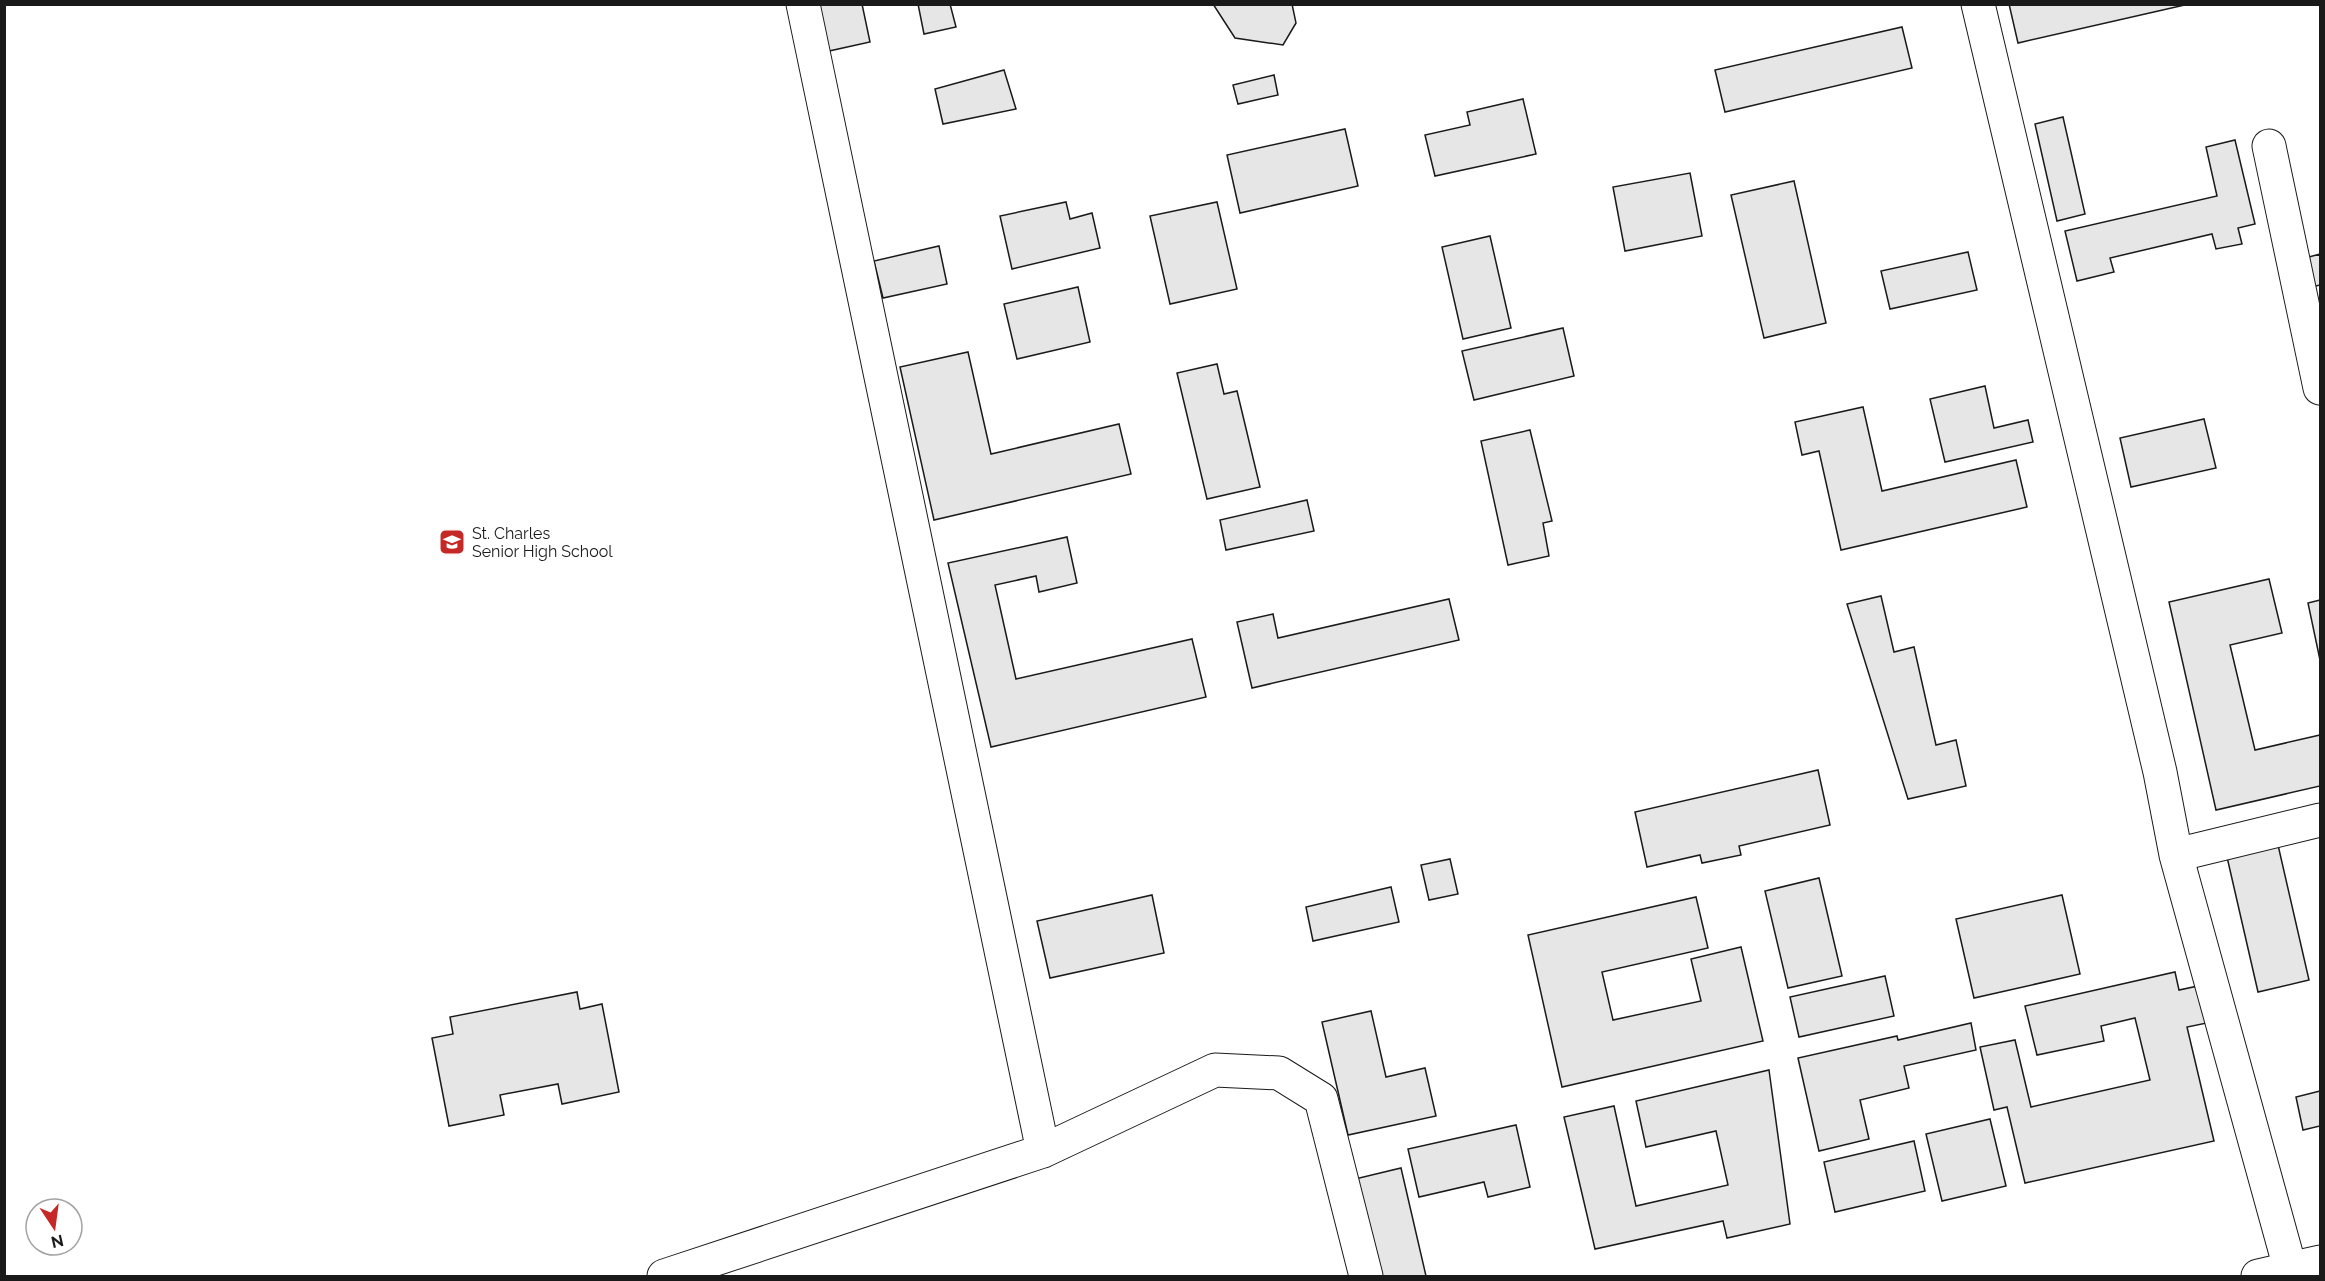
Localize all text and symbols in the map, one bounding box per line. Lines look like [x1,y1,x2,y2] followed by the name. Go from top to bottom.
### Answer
[472,524,613,561] place label: St. Charles Senior High School
[437,527,467,557] school or university icon: St. Charles Senior High School
[24,1197,84,1257] north arrow
[49,1230,65,1252] text: N

